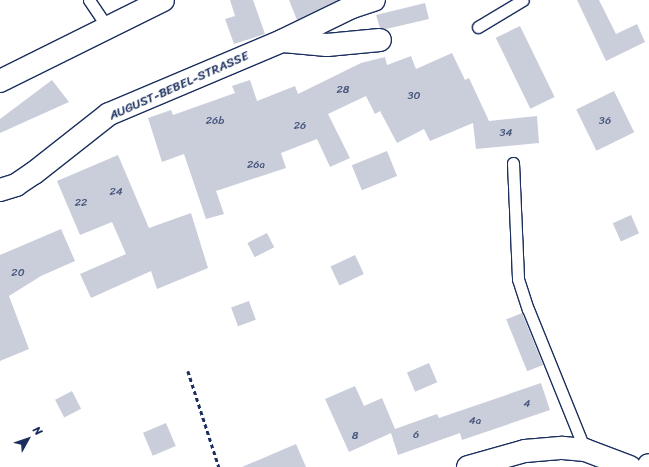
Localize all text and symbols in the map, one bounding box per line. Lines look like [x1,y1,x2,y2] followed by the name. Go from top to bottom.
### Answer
[107,48,251,124] street label: AUGUST-BEBEL-STRASSE
[337,83,349,97] house number: 28
[408,89,420,103] house number: 30
[206,114,224,128] house number: 26b
[599,114,611,128] house number: 36
[294,119,306,133] house number: 26
[500,126,512,140] house number: 34
[247,158,265,172] house number: 26a
[109,185,123,199] house number: 24
[75,196,87,210] house number: 22
[11,266,25,280] house number: 20
[524,397,530,411] house number: 4
[469,414,481,428] house number: 4a
[8,419,48,459] north arrow
[28,422,47,440] text: N
[413,428,419,442] house number: 6
[352,429,358,443] house number: 8

